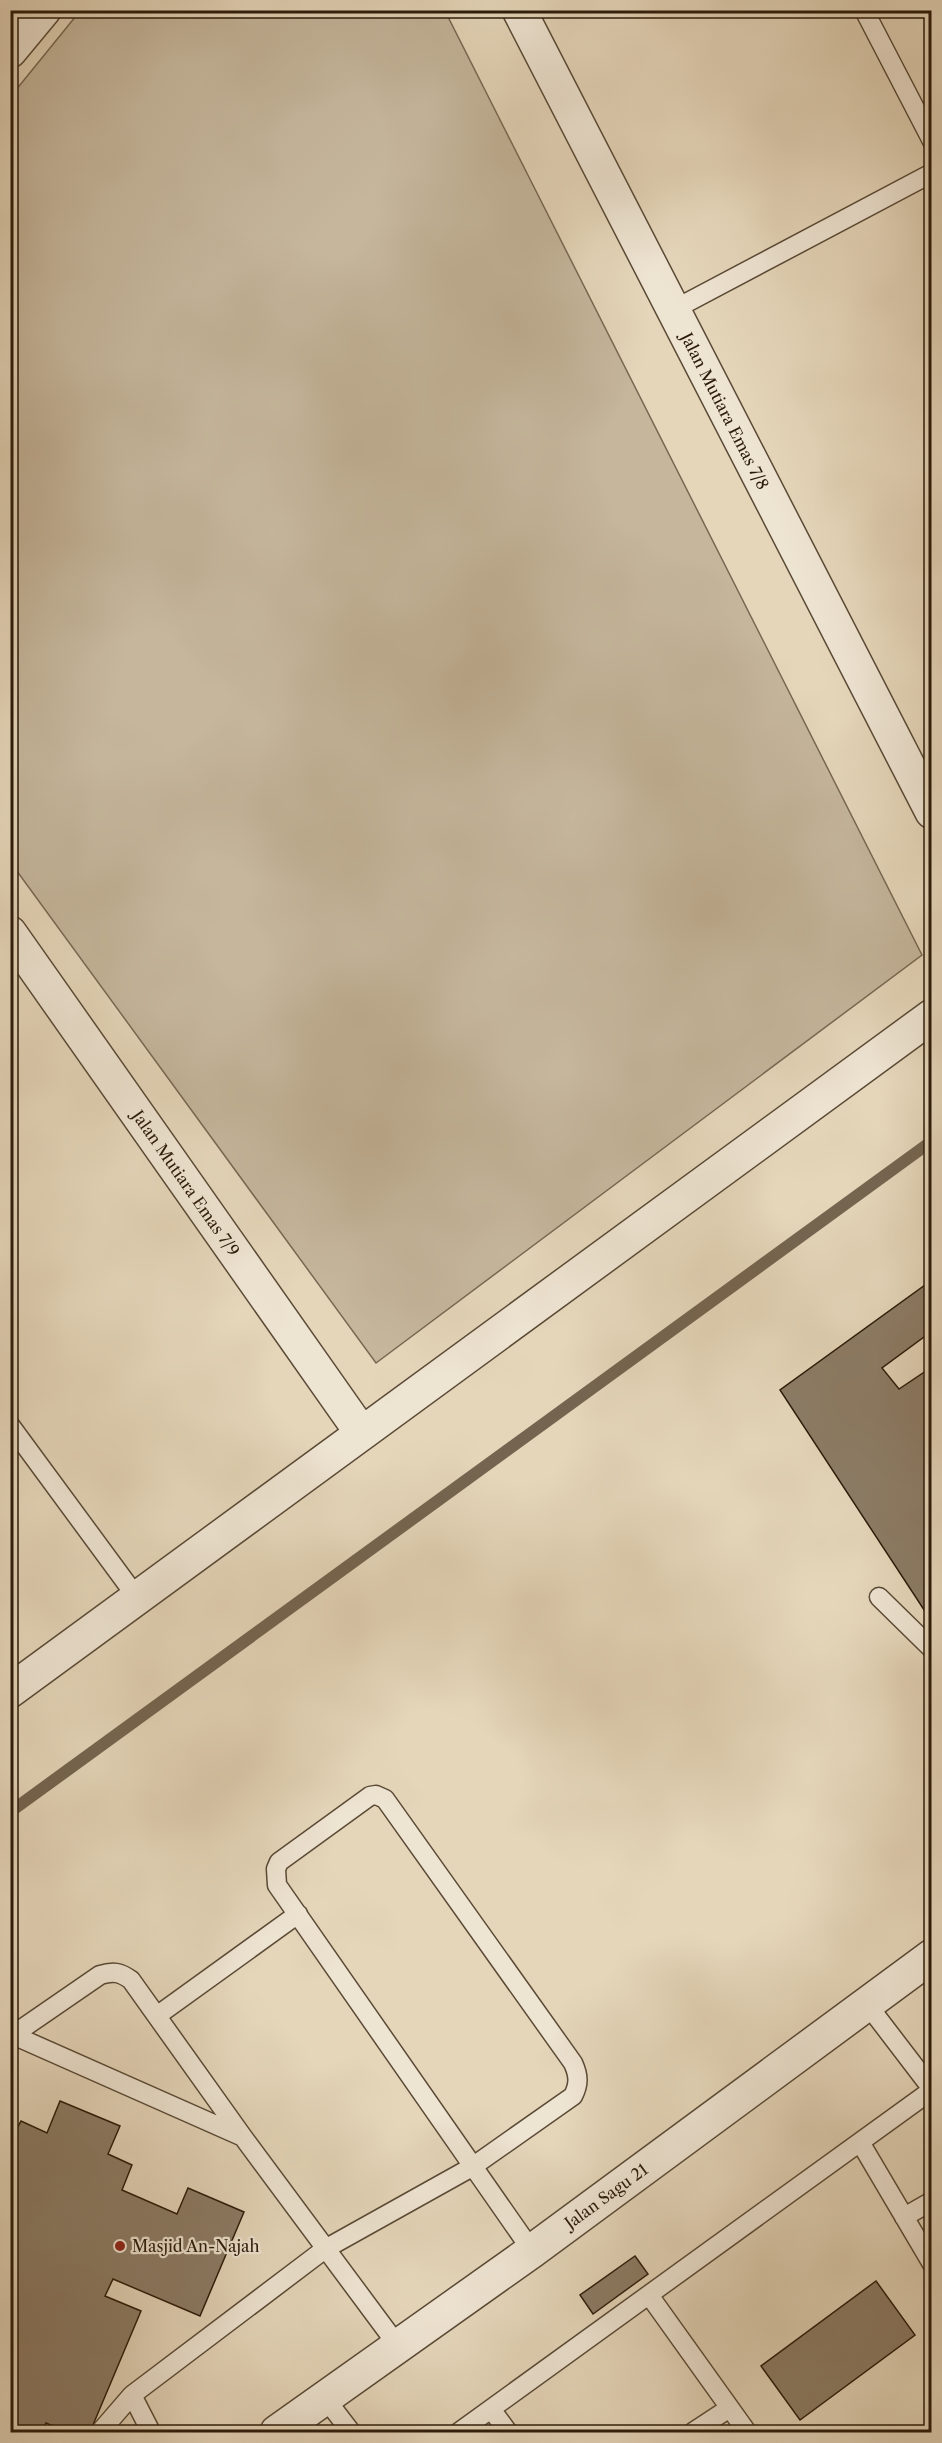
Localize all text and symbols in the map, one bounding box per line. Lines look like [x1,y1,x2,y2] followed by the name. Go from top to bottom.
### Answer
[675,326,773,493] street label: Jalan Mutiara Emas 7/8
[126,1104,244,1260] street label: Jalan Mutiara Emas 7/9
[558,2159,652,2235] street label: Jalan Sagu 21
[132,2236,260,2256] place label: Masjid An-Najah
[113,2239,127,2253] marker: Masjid An-Najah

